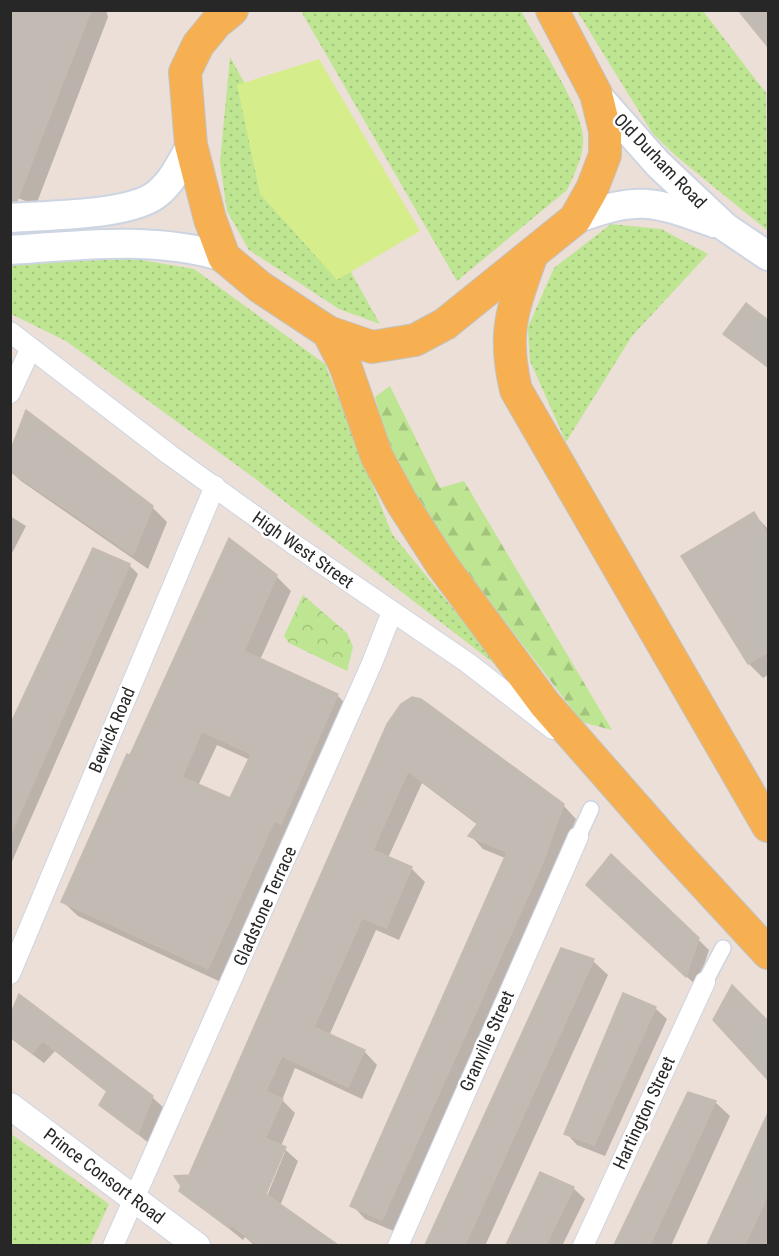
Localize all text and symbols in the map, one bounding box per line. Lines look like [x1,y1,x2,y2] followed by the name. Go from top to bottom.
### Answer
[610,109,711,212] street label: Old Durham Road
[249,507,358,592] street label: High West Street
[84,684,139,776] street label: Bewick Road
[229,843,300,969] street label: Gladstone Terrace
[455,987,518,1094] street label: Granville Street
[608,1053,679,1173] street label: Hartington Street
[40,1123,169,1228] street label: Prince Consort Road

